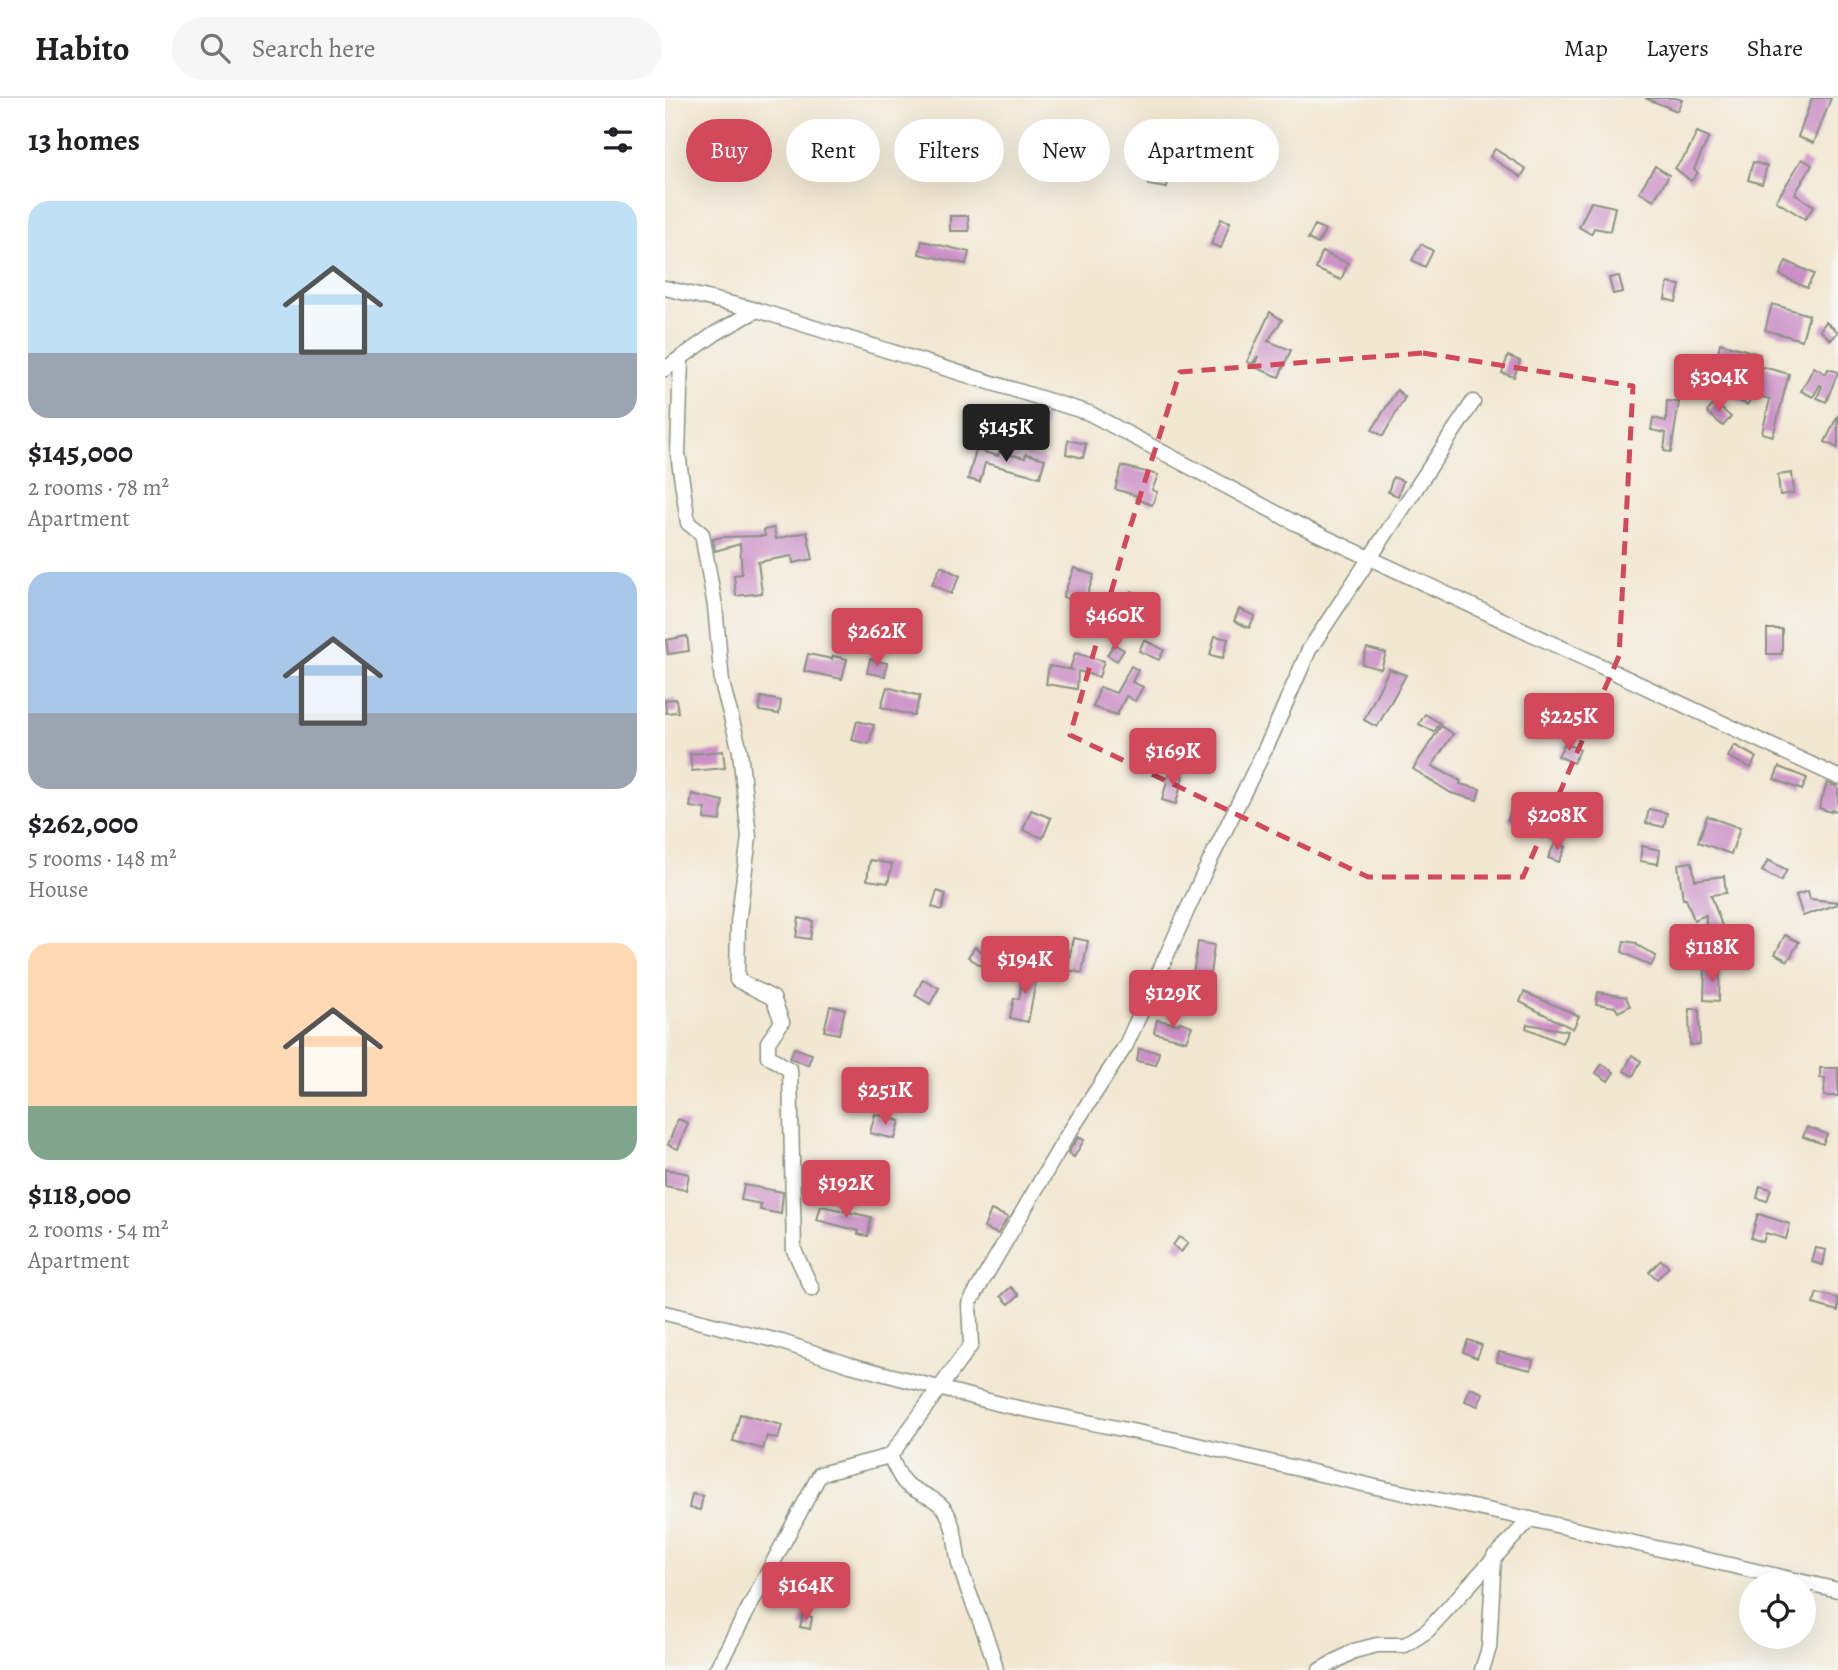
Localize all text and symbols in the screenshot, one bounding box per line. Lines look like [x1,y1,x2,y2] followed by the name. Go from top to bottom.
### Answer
[172,17,662,80] search box
[35,26,130,71] text: Habito
[196,29,234,67] icon: search
[252,31,375,66] text: Search here
[1564,32,1608,64] text: Map
[1646,32,1709,64] text: Layers
[1747,32,1803,64] text: Share
[686,119,772,182] chip: Buy
[786,119,880,182] chip: Rent
[894,119,1004,182] chip: Filters
[1018,119,1110,182] chip: New
[1124,119,1279,182] chip: Apartment
[28,120,140,160] text: 13 homes
[599,121,637,159] icon: filters
[270,247,396,373] icon: home
[1670,354,1768,414] pin: $304K
[1690,361,1748,392] text: $304K
[957,404,1055,464] pin: $145K
[979,411,1033,442] text: $145K
[28,432,133,472] text: $145,000
[28,472,169,503] text: 2 rooms · 78 m²
[28,503,130,534] text: Apartment
[1066,592,1164,652] pin: $460K
[1086,599,1144,630] text: $460K
[828,608,926,668] pin: $262K
[848,615,906,646] text: $262K
[270,618,396,744] icon: home
[1520,694,1618,753] pin: $225K
[1540,700,1598,731] text: $225K
[1124,728,1222,788] pin: $169K
[1145,735,1201,766] text: $169K
[1508,792,1606,852] pin: $208K
[1527,799,1587,830] text: $208K
[28,803,138,843] text: $262,000
[28,843,177,874] text: 5 rooms · 148 m²
[28,874,88,905] text: House
[1663,924,1761,984] pin: $118K
[1685,931,1739,962] text: $118K
[976,936,1074,996] pin: $194K
[997,943,1053,974] text: $194K
[1124,970,1222,1030] pin: $129K
[1145,977,1201,1008] text: $129K
[270,989,396,1115] icon: home
[836,1068,934,1127] pin: $251K
[858,1074,913,1105] text: $251K
[797,1160,895,1220] pin: $192K
[818,1167,874,1198] text: $192K
[28,1174,131,1214] text: $118,000
[28,1214,169,1245] text: 2 rooms · 54 m²
[28,1245,130,1276] text: Apartment
[757,1562,855,1622] pin: $164K
[778,1569,834,1600] text: $164K
[1739,1572,1816,1649] map controls
[1739,1572,1816,1649] button: locate

